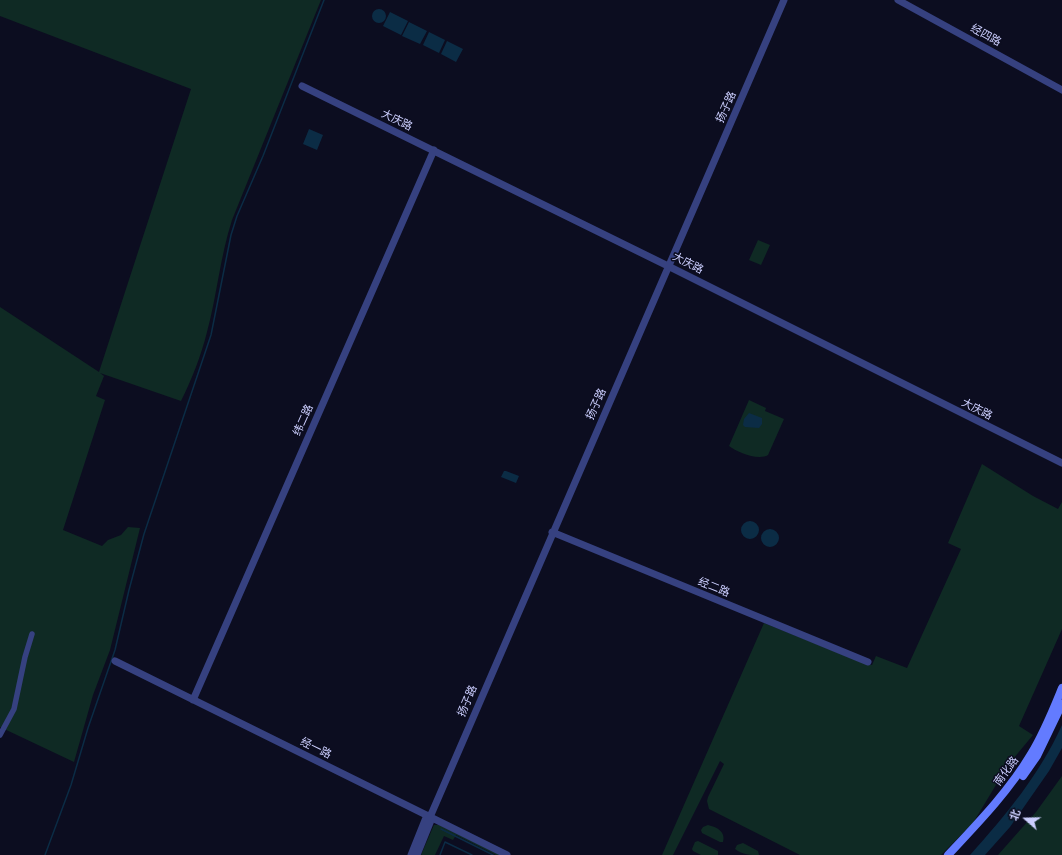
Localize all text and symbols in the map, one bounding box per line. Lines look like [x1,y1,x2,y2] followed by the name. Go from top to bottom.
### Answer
[968,21,1004,49] street label: 经四路
[713,89,739,125] street label: 扬子路
[379,107,415,133] street label: 大庆路
[670,250,706,276] street label: 大庆路
[583,386,609,422] street label: 扬子路
[959,396,995,422] street label: 大庆路
[290,402,316,438] street label: 纬二路
[696,575,732,599] street label: 经二路
[454,683,480,719] street label: 扬子路
[298,735,334,761] street label: 经一路
[991,754,1021,788] street label: 南化路
[1006,799,1046,839] north arrow
[1006,807,1022,822] text: 北

